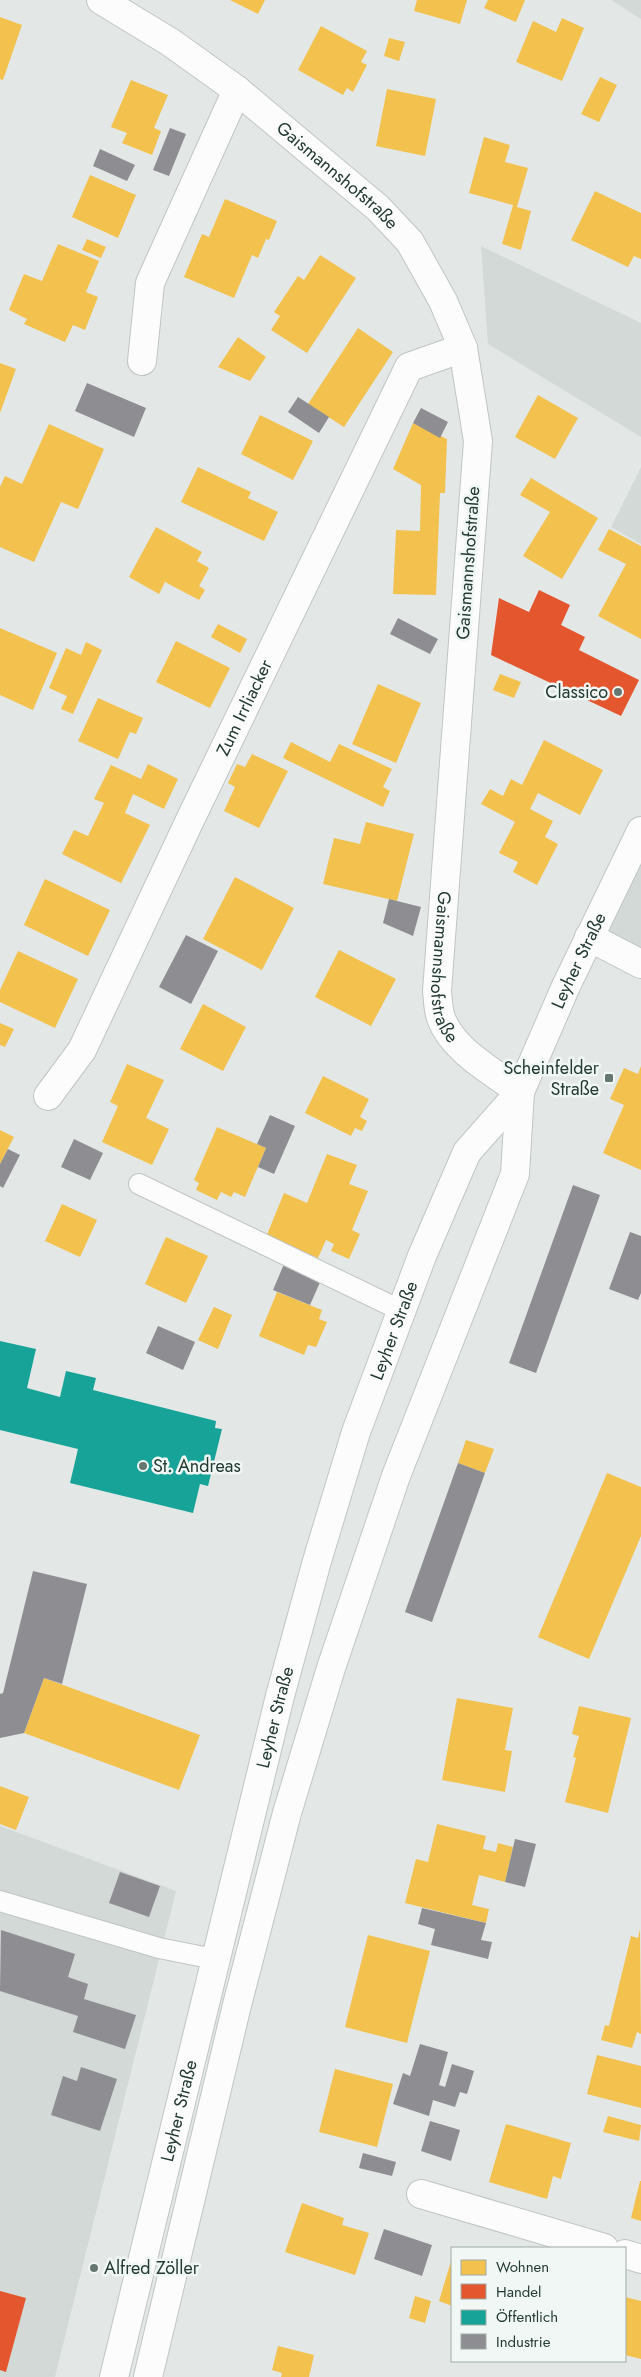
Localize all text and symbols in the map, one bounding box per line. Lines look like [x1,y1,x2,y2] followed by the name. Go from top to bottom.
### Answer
[271,115,404,235] street label: Gaismannshofstraße
[450,485,486,641] street label: Gaismannshofstraße
[210,654,279,760] street label: Zum Irrliacker
[545,679,608,705] place label: Classico
[612,686,624,698] marker: Classico
[424,890,465,1048] street label: Gaismannshofstraße
[545,908,613,1013] street label: Leyher Straße
[503,1055,600,1102] place label: Scheinfelder Straße
[603,1072,615,1084] marker: Scheinfelder Straße
[364,1277,424,1384] street label: Leyher Straße
[153,1453,241,1479] place label: St. Andreas
[137,1460,149,1472] marker: St. Andreas
[250,1664,300,1771] street label: Leyher Straße
[154,2057,204,2164] street label: Leyher Straße
[451,2247,626,2362] legend
[104,2255,200,2281] place label: Alfred Zöller
[496,2256,549,2278] text: Wohnen
[88,2262,100,2274] marker: Alfred Zöller
[496,2281,542,2303] text: Handel
[496,2306,558,2328] text: Öffentlich
[496,2331,551,2353] text: Industrie

